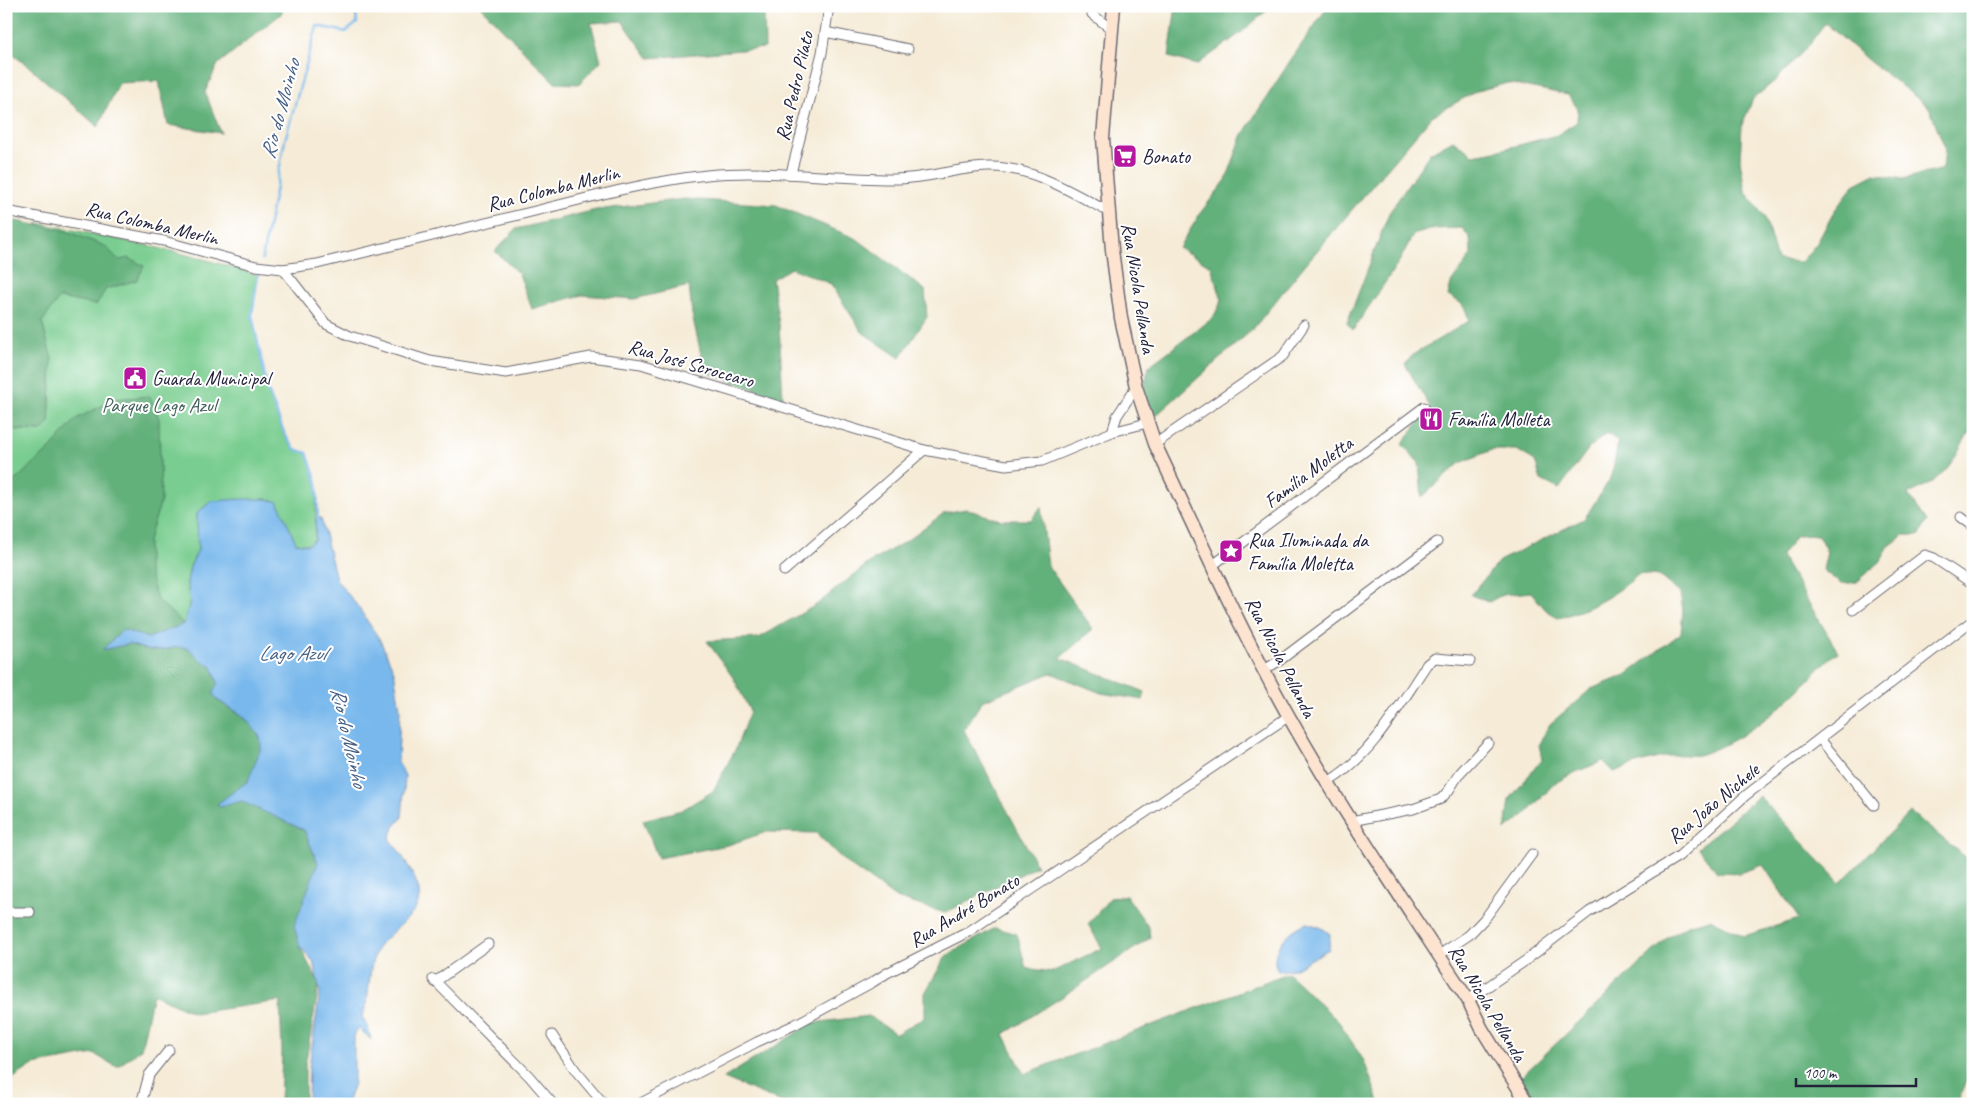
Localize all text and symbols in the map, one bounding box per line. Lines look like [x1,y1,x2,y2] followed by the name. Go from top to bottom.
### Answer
[770,28,819,143] street label: Rua Pedro Pilato
[254,54,306,161] water label: Rio do Moinho
[1112,143,1138,169] supermarket icon: Bonato
[1142,144,1191,169] place label: Bonato
[484,160,623,217] street label: Rua Colomba Merlin
[83,196,222,251] street label: Rua Colomba Merlin
[1116,221,1161,357] street label: Rua Nicola Pellanda
[625,334,757,394] street label: Rua José Scroccaro
[122,365,148,391] public building icon: Guarda Municipal
[152,366,274,391] place label: Guarda Municipal
[102,393,220,418] park label: Parque Lago Azul
[1418,406,1444,432] restaurant icon: Família Molleta
[1448,407,1551,432] place label: Família Molleta
[1259,430,1359,514] street label: Família Moletta
[1248,528,1369,576] place label: Rua Iluminada da Família Moletta
[1218,538,1244,564] place icon: Rua Iluminada da Família Moletta
[1239,593,1323,723] street label: Rua Nicola Pellanda
[259,640,332,666] water label: Lago Azul
[325,685,374,792] water label: Rio do Moinho
[1662,757,1766,849] street label: Rua João Nichele
[905,867,1025,953] street label: Rua André Bonato
[1443,940,1533,1068] street label: Rua Nicola Pellanda
[1796,1055,1916,1087] scale bar
[1804,1064,1838,1083] text: 100 m

